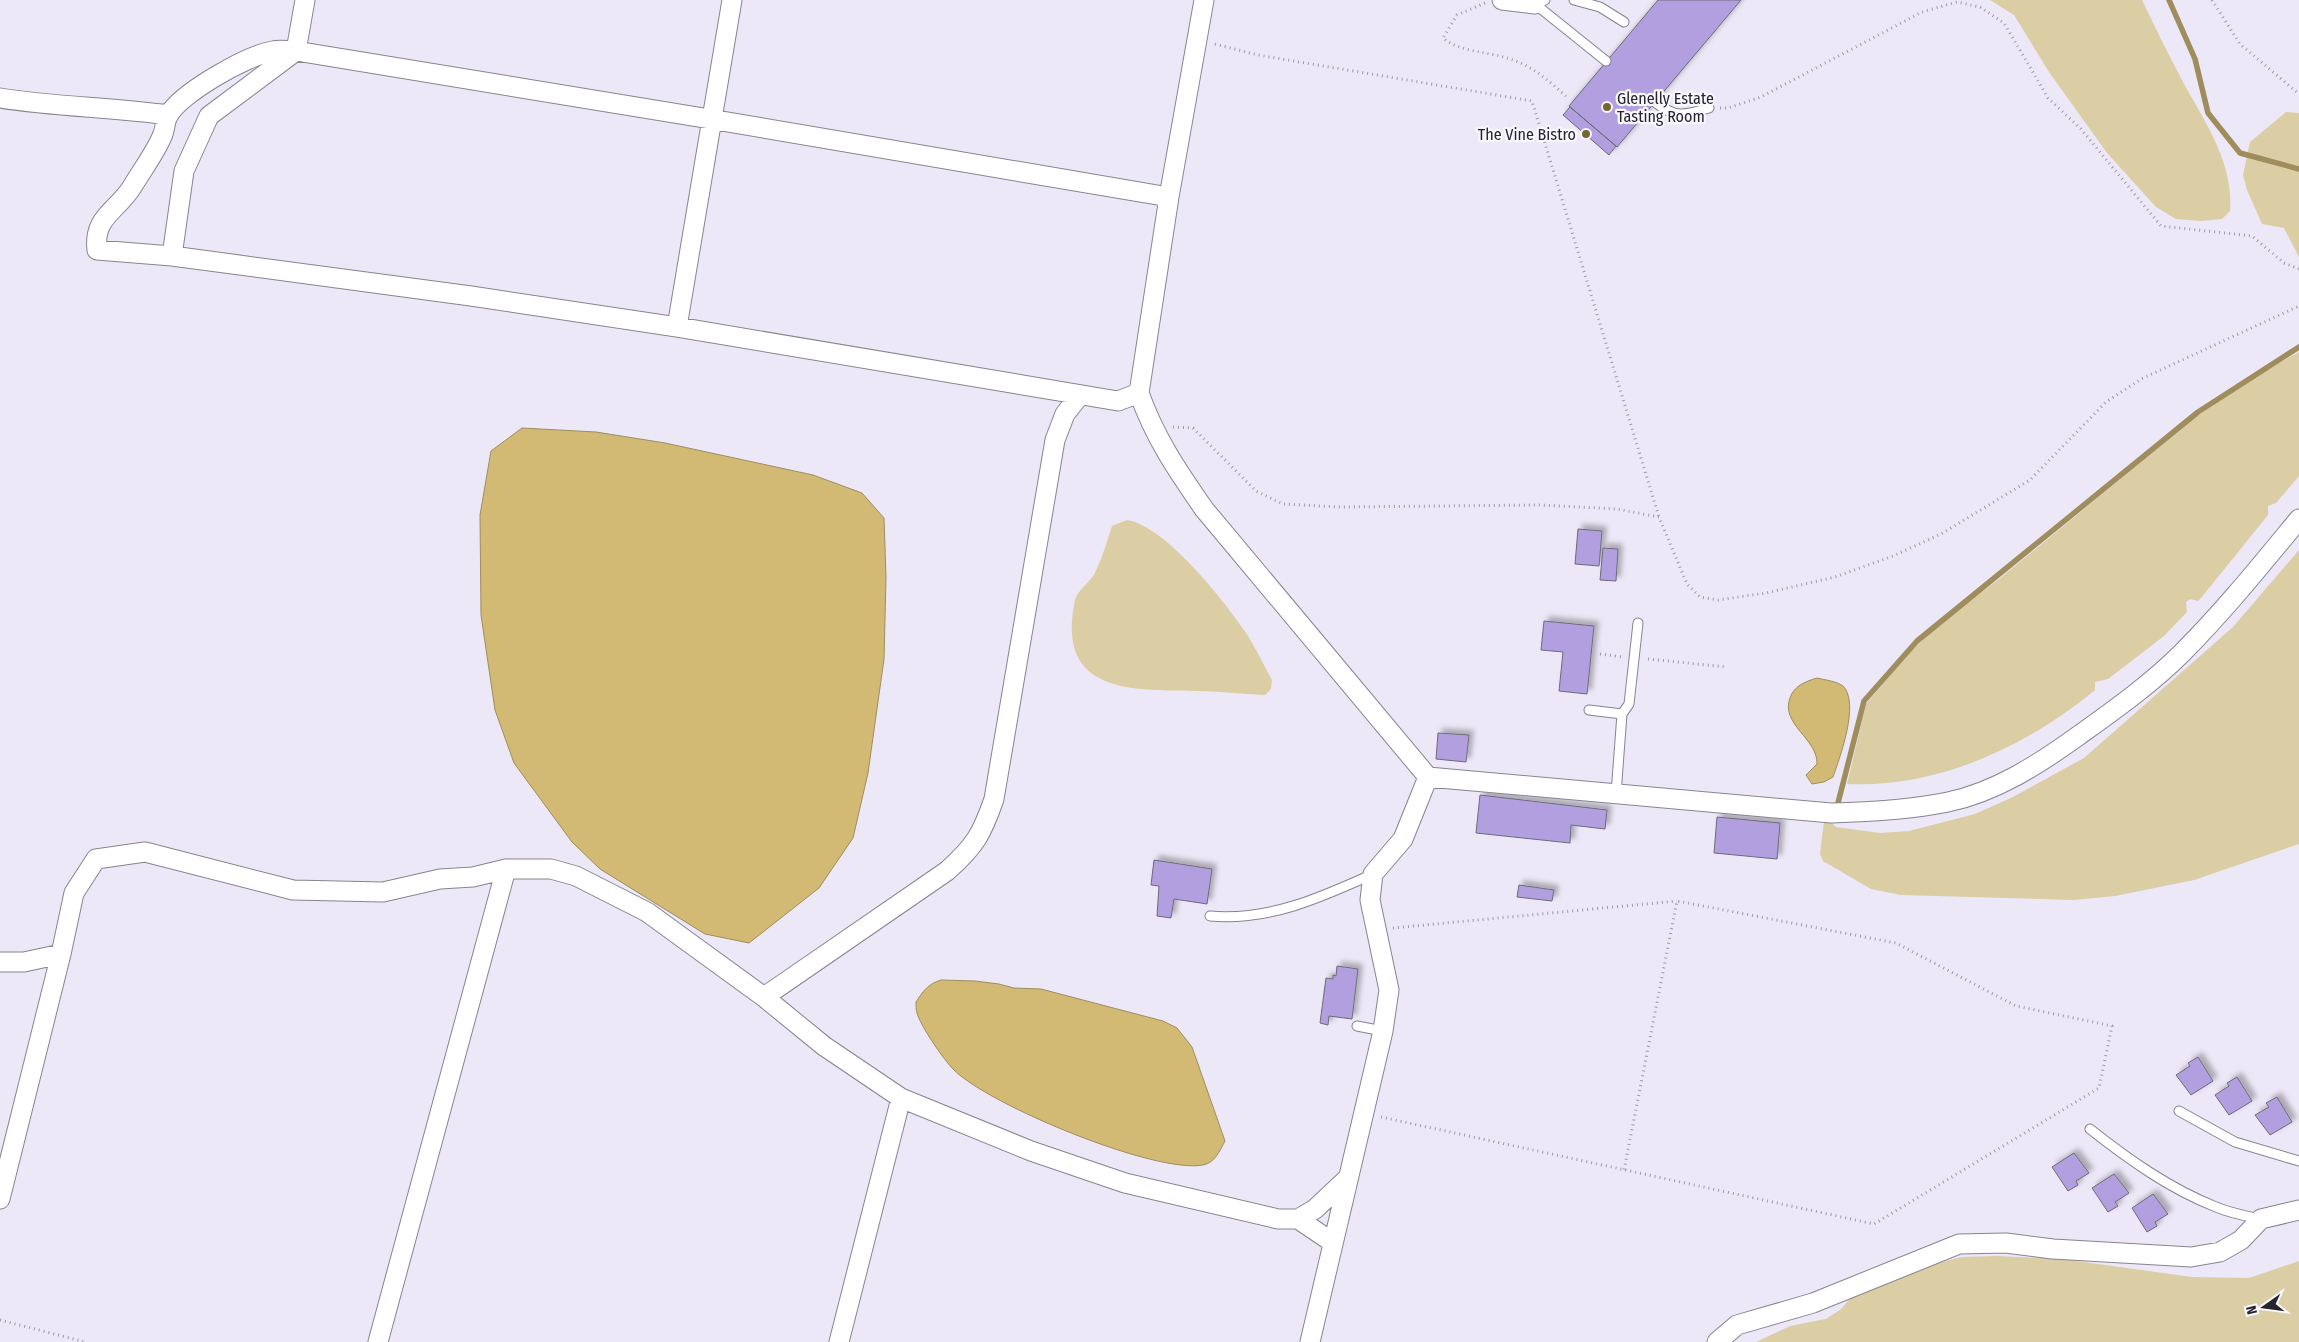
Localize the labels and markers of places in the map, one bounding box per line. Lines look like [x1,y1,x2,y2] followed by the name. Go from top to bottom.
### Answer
[1617,89,1714,126] place label: Glenelly Estate Tasting Room
[1601,101,1613,113] marker: Glenelly Estate Tasting Room
[1478,125,1576,144] place label: The Vine Bistro
[1580,128,1592,140] marker: The Vine Bistro

